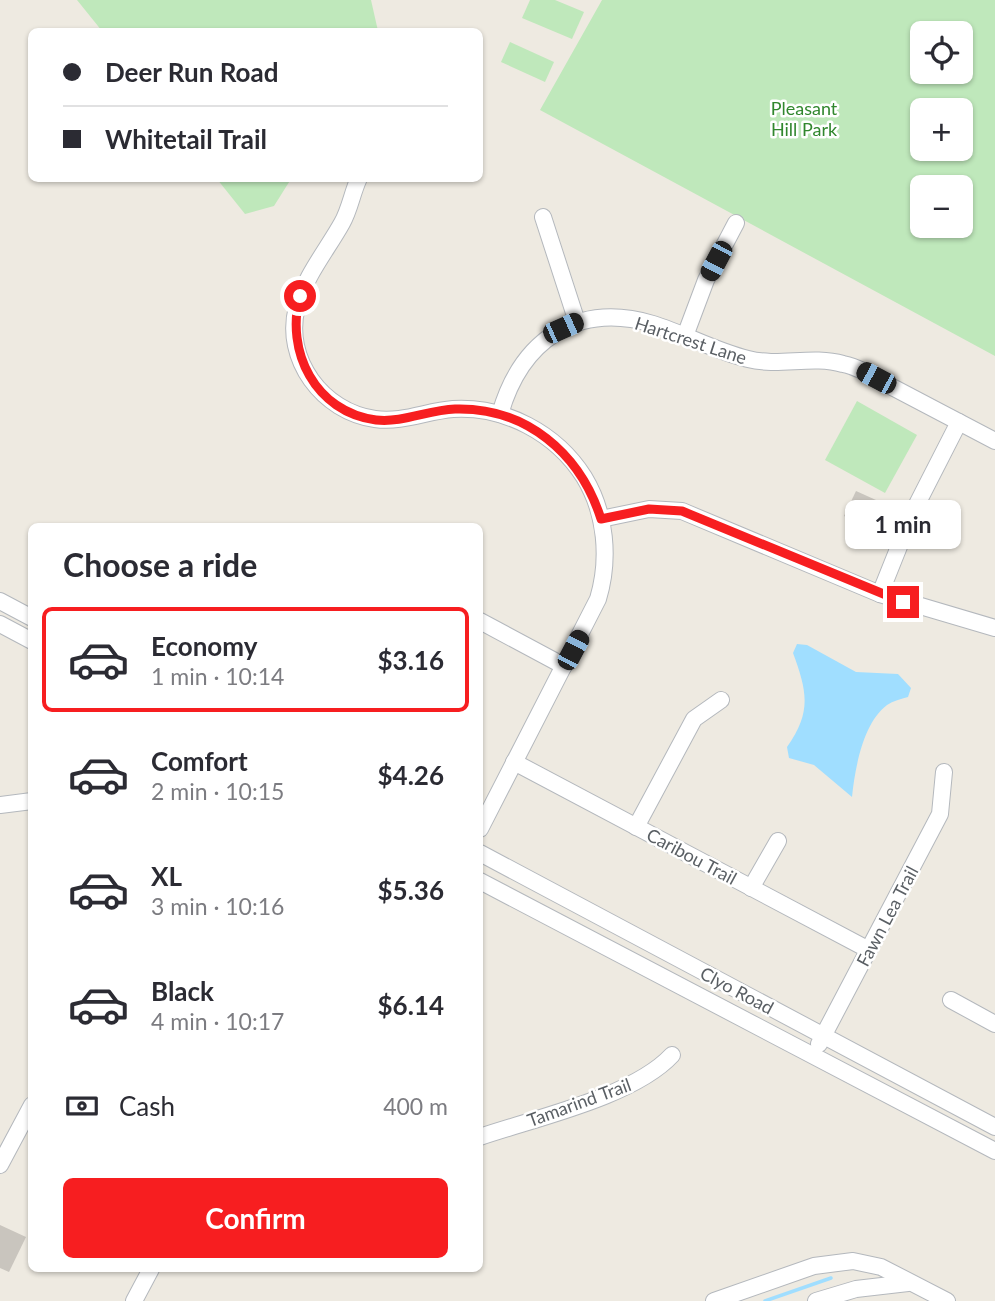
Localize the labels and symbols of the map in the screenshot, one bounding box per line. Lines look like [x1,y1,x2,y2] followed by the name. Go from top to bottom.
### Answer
[771,97,838,140] park label: Pleasant Hill Park
[697,238,736,284] car
[284,280,316,312] route start
[540,310,587,346] car
[632,312,750,368] street label: Hartcrest Lane
[853,359,900,397] car
[845,500,961,550] callout: 1 min
[887,586,919,618] route end
[554,627,593,673] car
[643,823,741,889] street label: Caribou Trail
[851,862,923,970] street label: Fawn Lea Trail
[696,961,778,1019] street label: Clyo Road
[524,1073,634,1131] street label: Tamarind Trail

